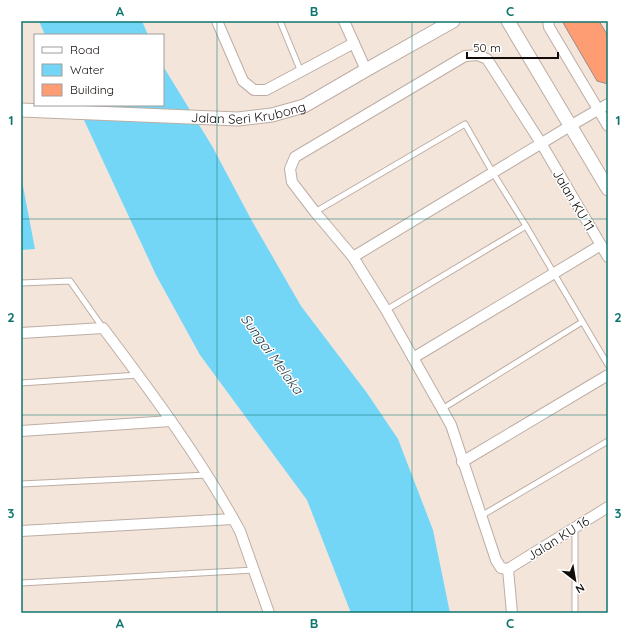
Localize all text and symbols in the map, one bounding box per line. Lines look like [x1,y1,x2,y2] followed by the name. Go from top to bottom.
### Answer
[116,3,125,19] text: A
[310,3,318,19] text: B
[506,3,514,19] text: C
[34,34,164,106] legend
[467,34,558,60] scale bar
[473,40,501,55] text: 50 m
[70,42,100,57] text: Road
[70,62,105,77] text: Water
[70,82,114,97] text: Building
[191,98,307,127] street label: Jalan Seri Krubong
[8,112,14,128] text: 1
[615,112,621,128] text: 1
[550,167,598,233] street label: Jalan KU 11
[7,309,15,325] text: 2
[614,309,622,325] text: 2
[237,310,308,399] water label: Sungai Melaka
[8,505,15,521] text: 3
[615,505,622,521] text: 3
[524,513,592,563] street label: Jalan KU 16
[555,560,595,600] north arrow
[573,580,587,597] text: N
[116,615,125,631] text: A
[310,615,318,631] text: B
[506,615,514,631] text: C

